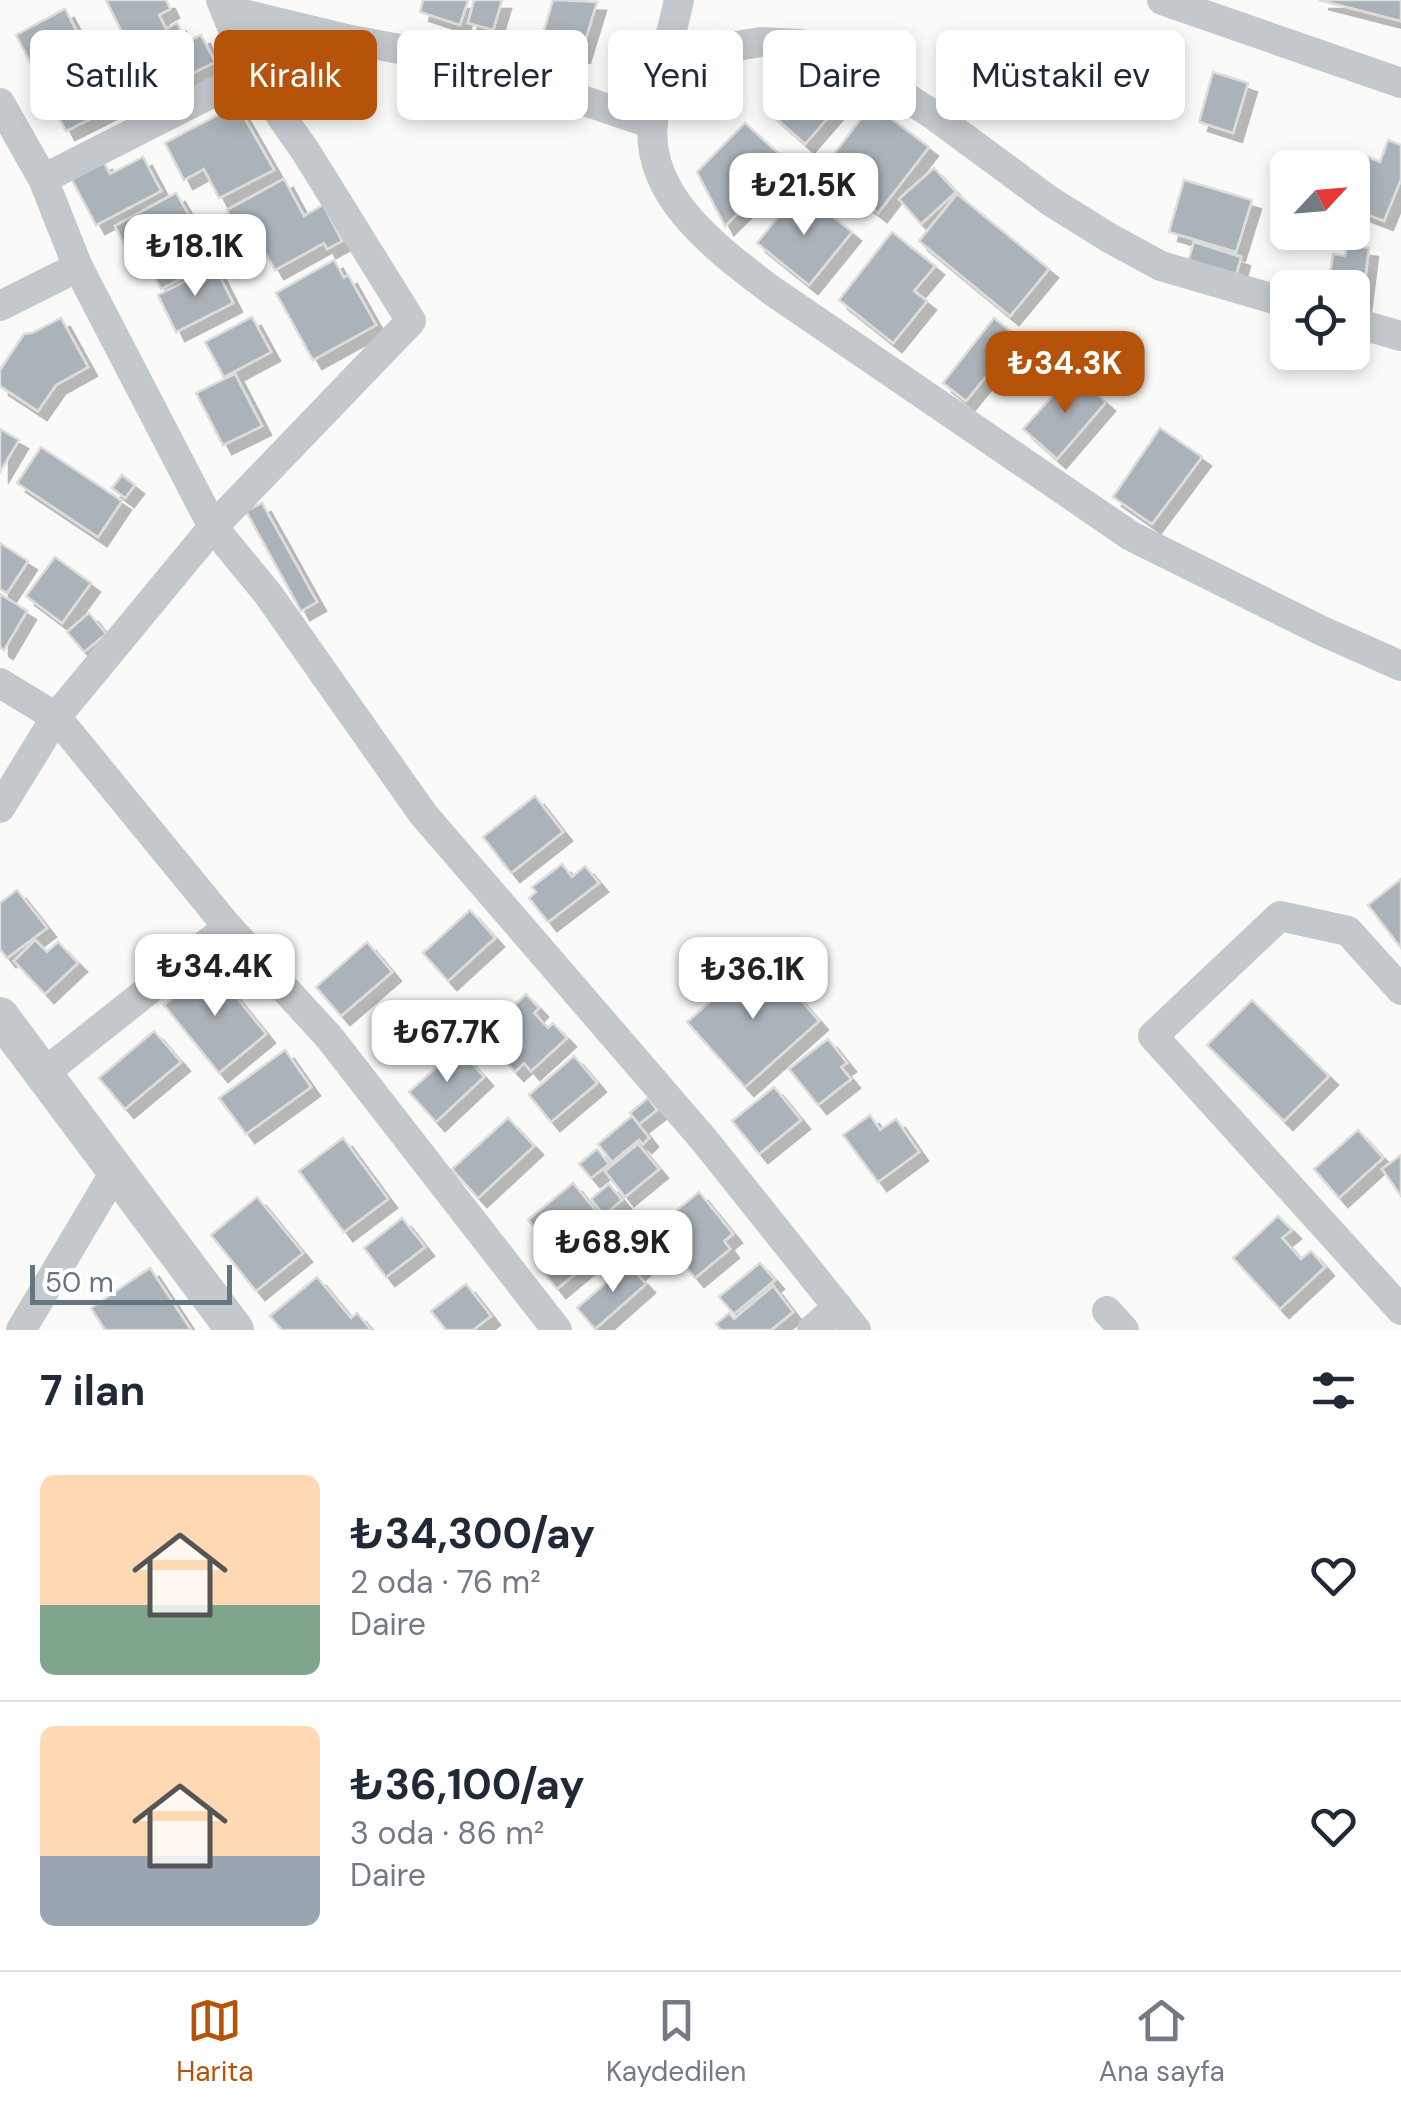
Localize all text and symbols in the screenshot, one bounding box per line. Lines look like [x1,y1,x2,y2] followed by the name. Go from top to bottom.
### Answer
[30,30,194,120] chip: Satılık
[214,30,377,120] chip: Kiralık
[397,30,588,120] chip: Filtreler
[608,30,743,120] chip: Yeni
[763,30,916,120] chip: Daire
[936,30,1185,120] chip: Müstakil ev
[1270,150,1370,250] north arrow
[1270,150,1370,370] map controls
[723,153,885,238] pin: ₺21.5K
[751,164,857,206] text: ₺21.5K
[114,214,276,299] pin: ₺18.1K
[146,225,244,267] text: ₺18.1K
[1270,270,1370,370] button: locate
[984,331,1146,416] pin: ₺34.3K
[1008,342,1122,384] text: ₺34.3K
[134,934,296,1019] pin: ₺34.4K
[672,937,834,1022] pin: ₺36.1K
[157,945,273,987] text: ₺34.4K
[701,948,805,990] text: ₺36.1K
[366,1000,528,1085] pin: ₺67.7K
[394,1011,500,1053] text: ₺67.7K
[532,1210,694,1295] pin: ₺68.9K
[555,1221,671,1263] text: ₺68.9K
[30,1260,232,1304] scale bar
[45,1264,114,1301] text: 50 m
[40,1363,145,1418] text: 7 ilan
[1306,1363,1361,1418] icon: filters
[350,1506,595,1561] text: ₺34,300/ay
[120,1515,240,1635] icon: home
[1306,1548,1361,1603] icon: heart
[350,1561,541,1603] text: 2 oda · 76 m²
[350,1603,426,1645] text: Daire
[350,1757,585,1812] text: ₺36,100/ay
[120,1766,240,1886] icon: home
[1306,1799,1361,1854] icon: heart
[350,1812,544,1854] text: 3 oda · 86 m²
[350,1854,426,1896] text: Daire
[176,1993,253,2090] tab: Harita
[606,1993,746,2090] tab: Kaydedilen
[1099,1993,1225,2090] tab: Ana sayfa

